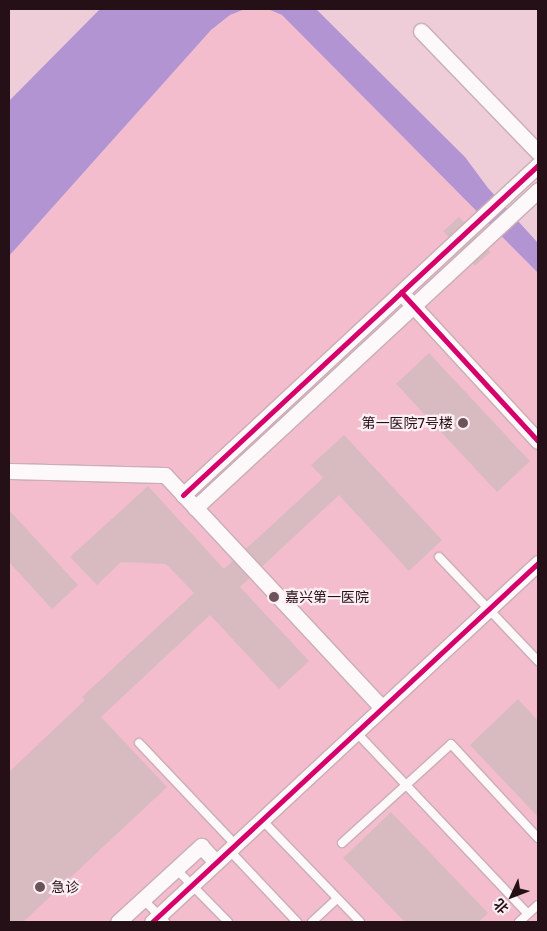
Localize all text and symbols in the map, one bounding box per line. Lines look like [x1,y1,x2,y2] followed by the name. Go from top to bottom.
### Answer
[362,415,453,431] place label: 第一医院7号楼
[457,417,469,429] marker: 第一医院7号楼
[285,589,369,605] place label: 嘉兴第一医院
[267,590,281,604] marker: 嘉兴第一医院
[487,871,537,921] north arrow
[51,879,79,895] place label: 急诊
[33,880,47,894] marker: 急诊
[490,896,512,917] text: 北

